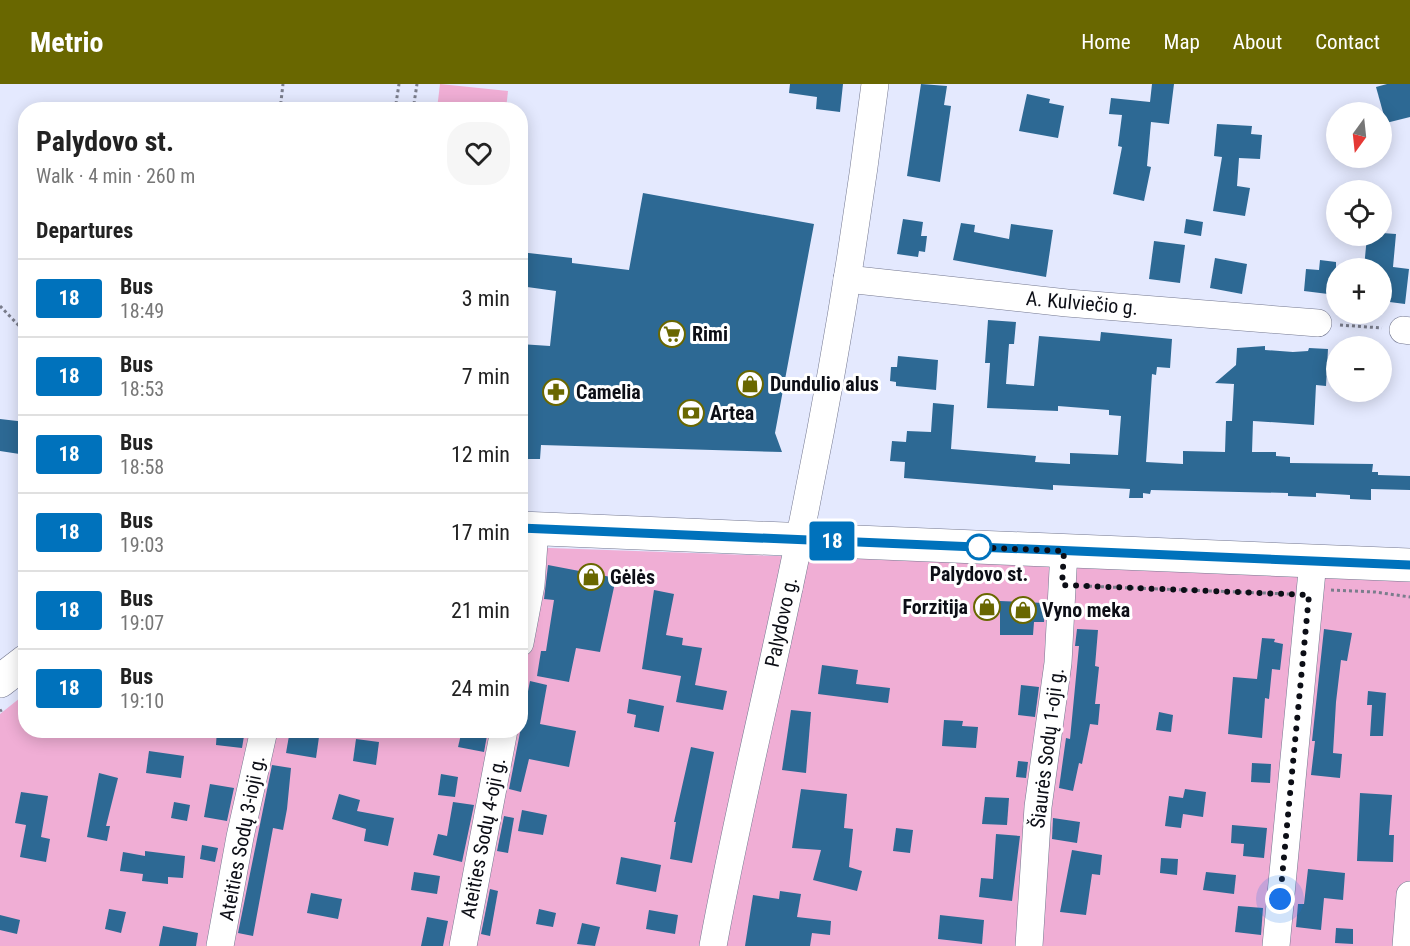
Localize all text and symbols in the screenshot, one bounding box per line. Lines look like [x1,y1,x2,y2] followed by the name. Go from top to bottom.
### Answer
[30,26,103,59] text: Metrio
[1081,30,1131,54] text: Home
[1164,30,1200,54] text: Map
[1233,30,1282,54] text: About
[1315,30,1380,54] text: Contact
[1326,102,1392,168] north arrow
[1326,102,1392,402] map controls
[447,122,510,185] button: heart
[36,125,174,158] text: Palydovo st.
[36,164,195,188] text: Walk · 4 min · 260 m
[1326,180,1392,246] button: locate
[36,218,133,243] text: Departures
[1326,258,1392,324] button: +
[120,274,153,299] text: Bus
[58,286,80,310] text: 18
[462,286,510,311] text: 3 min
[1025,286,1139,320] street label: A. Kulviečio g.
[120,299,164,323] text: 18:49
[657,319,687,349] supermarket icon: Rimi
[692,322,728,346] place label: Rimi
[1326,336,1392,402] button: −
[120,352,153,377] text: Bus
[58,364,80,388] text: 18
[462,364,510,389] text: 7 min
[735,369,765,399] shop icon: Dundulio alus
[770,372,879,396] place label: Dundulio alus
[120,377,164,401] text: 18:53
[541,377,571,407] pharmacy icon: Camelia
[576,380,641,404] place label: Camelia
[676,398,706,428] bank icon: Artea
[710,401,754,425] place label: Artea
[120,430,153,455] text: Bus
[58,442,80,466] text: 18
[451,442,510,467] text: 12 min
[120,455,164,479] text: 18:58
[120,508,153,533] text: Bus
[58,520,80,544] text: 18
[451,520,510,545] text: 17 min
[805,522,859,560] line badge: 18
[821,529,843,553] text: 18
[120,533,164,557] text: 19:03
[966,534,992,560] marker: Palydovo st.
[576,562,606,592] shop icon: Gėlės
[930,562,1028,586] place label: Palydovo st.
[610,565,655,589] place label: Gėlės
[760,575,802,669] street label: Palydovo g.
[120,586,153,611] text: Bus
[972,592,1002,622] shop icon: Forzitija
[903,595,968,619] place label: Forzitija
[1008,595,1038,625] shop icon: Vyno meka
[58,598,80,622] text: 18
[451,598,510,623] text: 21 min
[1042,598,1130,622] place label: Vyno meka
[120,611,164,635] text: 19:07
[120,664,153,689] text: Bus
[1025,666,1069,830] street label: Šiaurės Sodų 1-oji g.
[58,676,80,700] text: 18
[451,676,510,701] text: 24 min
[120,689,164,713] text: 19:10
[214,753,270,923] street label: Ateities Sodų 3-ioji g.
[456,756,510,920] street label: Ateities Sodų 4-oji g.
[1265,884,1295,914] your location

